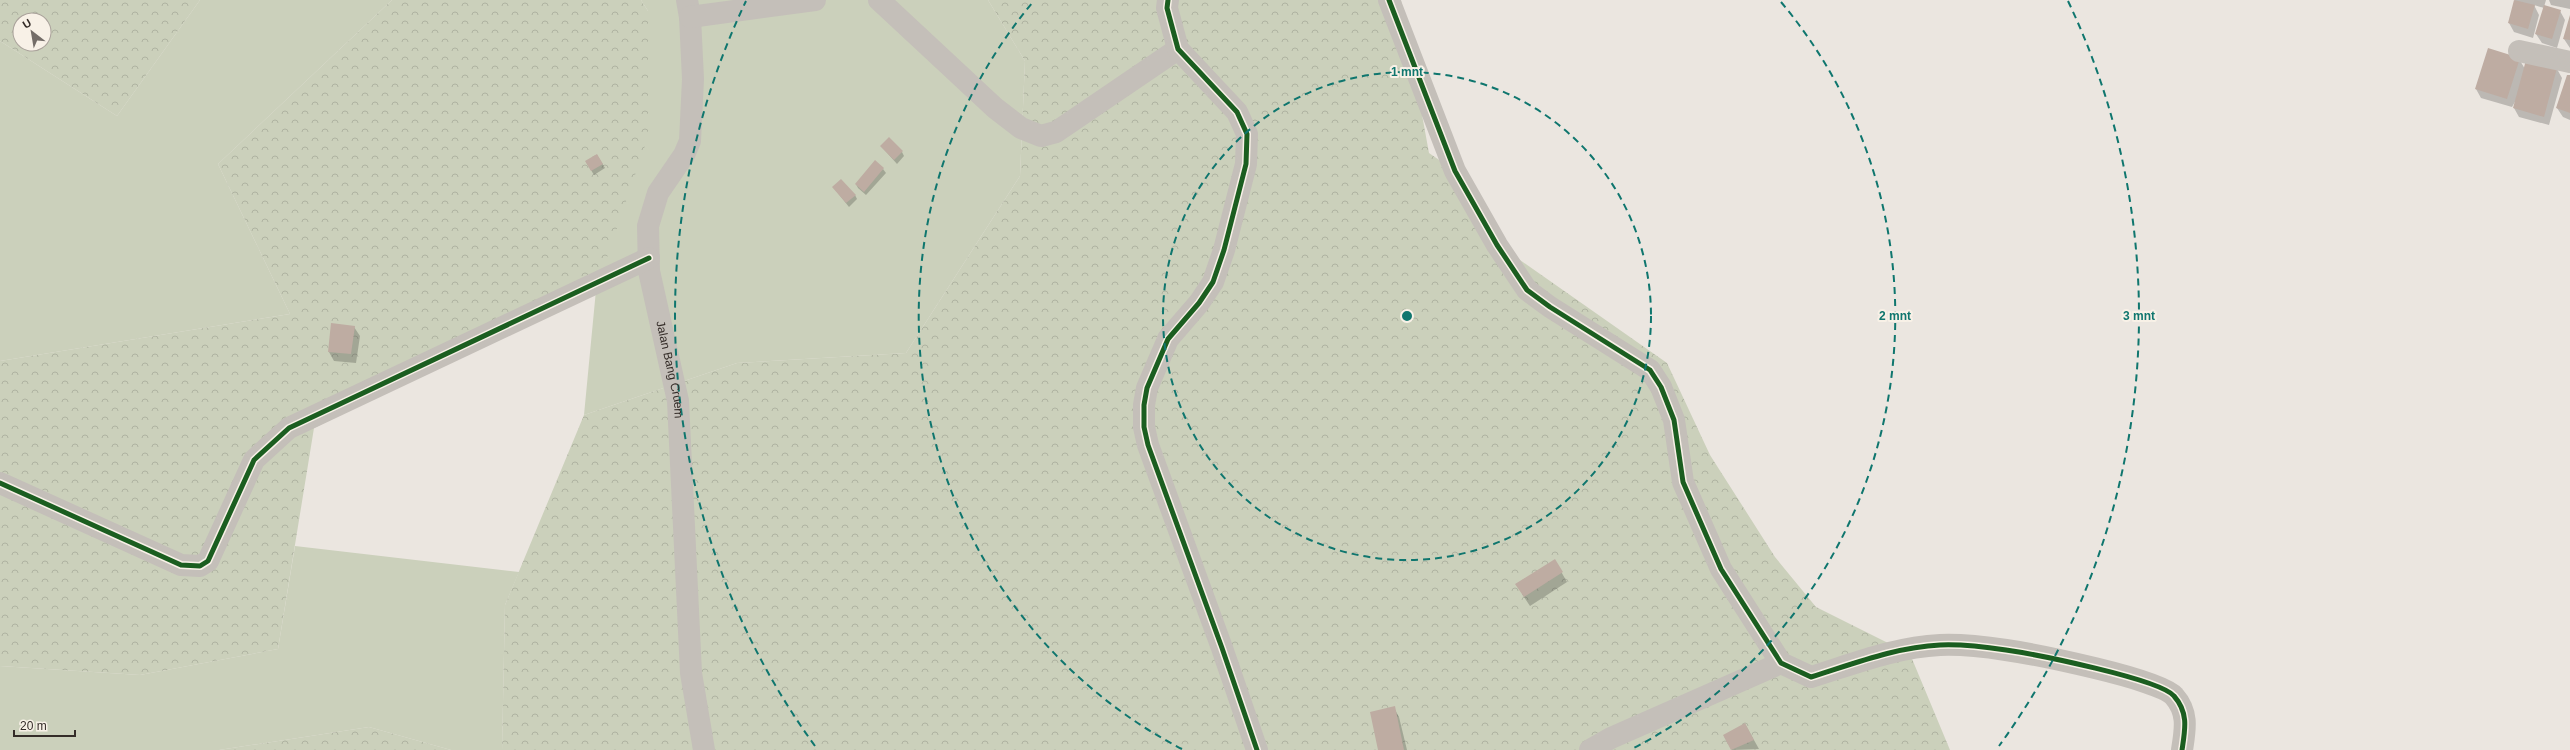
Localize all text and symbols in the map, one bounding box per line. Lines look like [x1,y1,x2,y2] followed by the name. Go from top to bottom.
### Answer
[12,12,52,52] north arrow
[20,16,33,31] text: U
[1391,65,1423,79] text: 1 mnt
[1400,309,1414,323] centre of rings
[1879,309,1911,323] text: 2 mnt
[2123,309,2155,323] text: 3 mnt
[653,319,686,419] street label: Jalan Bang Cruem
[14,712,75,738] scale bar
[20,719,47,733] text: 20 m

